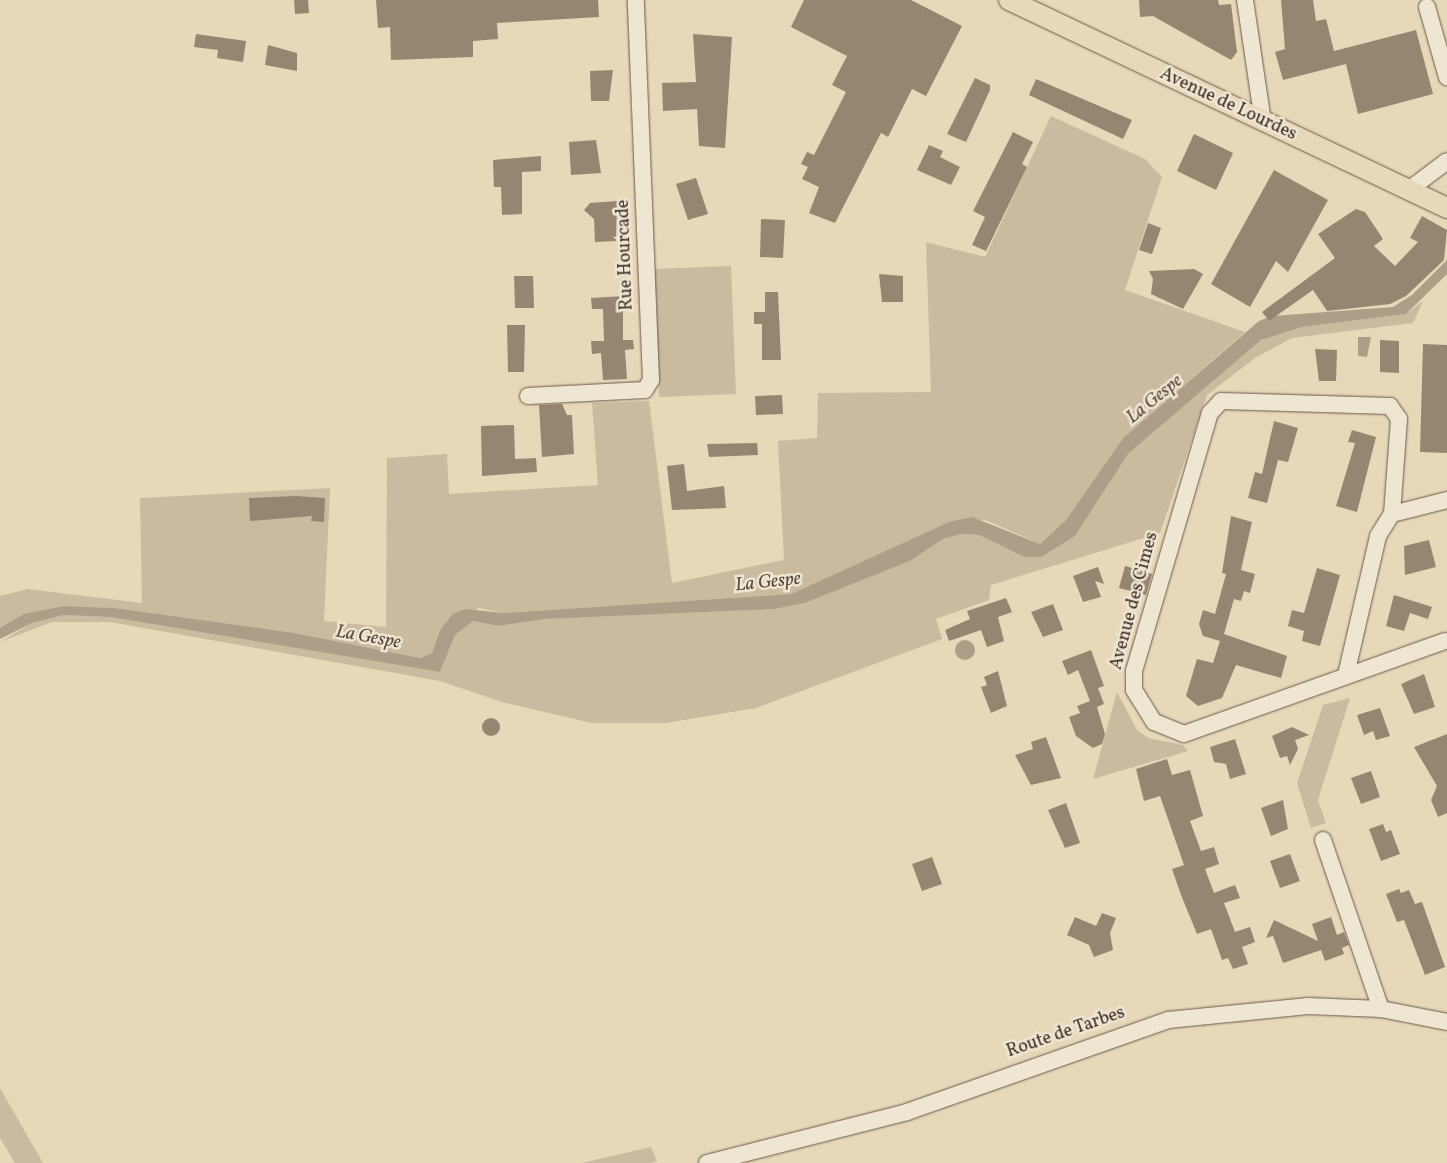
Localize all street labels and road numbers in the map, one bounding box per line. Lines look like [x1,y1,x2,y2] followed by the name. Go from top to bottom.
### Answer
[1156,64,1300,146] street label: Avenue de Lourdes
[613,199,639,311] street label: Rue Hourcade
[1106,530,1164,672] street label: Avenue des Cimes
[1004,1003,1128,1063] street label: Route de Tarbes

